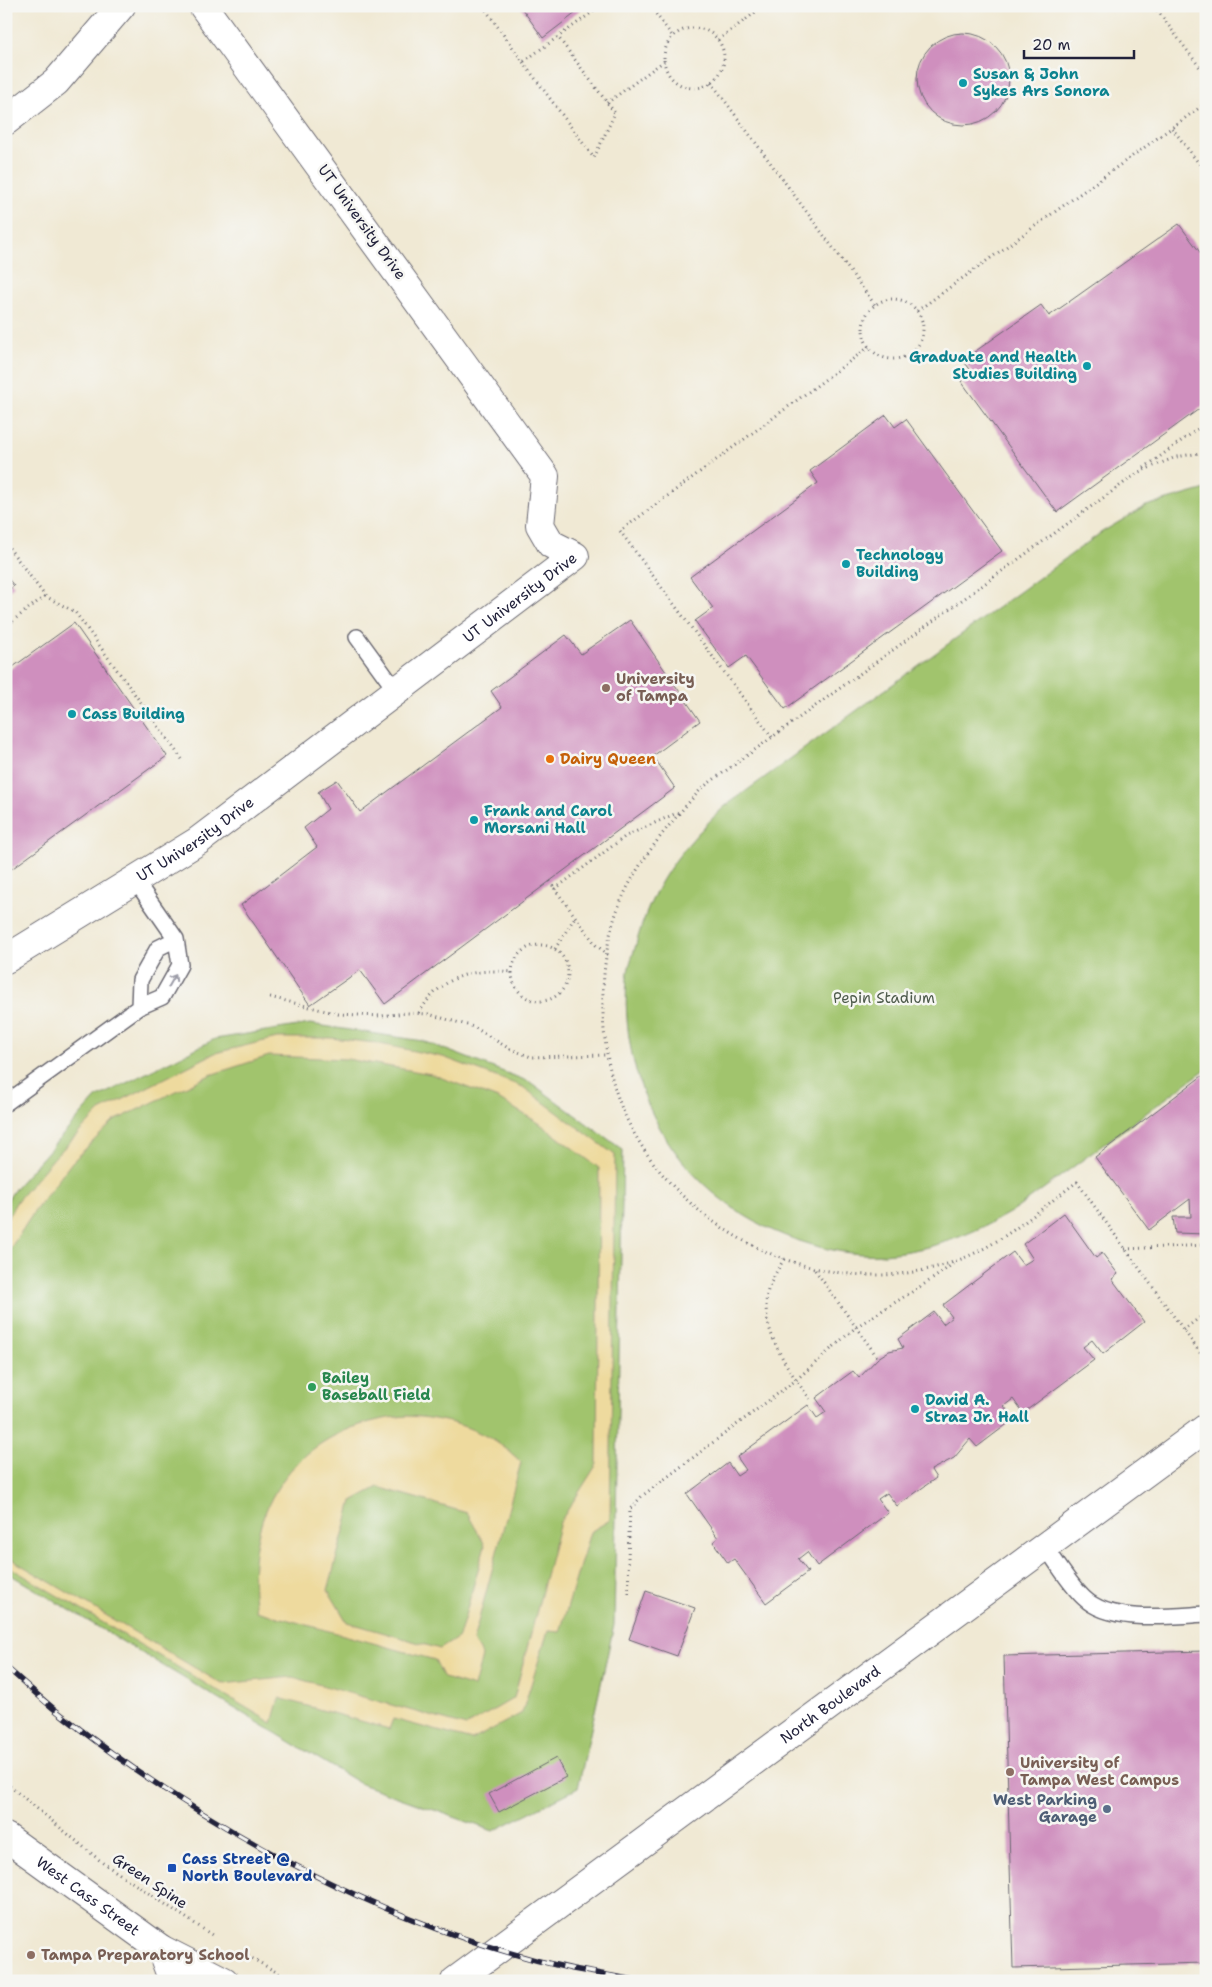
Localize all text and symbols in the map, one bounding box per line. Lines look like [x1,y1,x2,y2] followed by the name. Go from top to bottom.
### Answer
[1024,28,1134,60] scale bar
[1032,35,1071,55] text: 20 m
[973,64,1110,101] place label: Susan & John Sykes Ars Sonora
[957,77,969,89] marker: Susan & John Sykes Ars Sonora
[313,160,411,284] street label: UT University Drive
[909,347,1077,384] place label: Graduate and Health Studies Building
[1081,360,1093,372] marker: Graduate and Health Studies Building
[856,545,944,582] place label: Technology Building
[459,548,581,647] street label: UT University Drive
[840,558,852,570] marker: Technology Building
[616,669,695,706] place label: University of Tampa
[600,682,612,694] marker: University of Tampa
[82,704,185,724] place label: Cass Building
[66,708,78,720] marker: Cass Building
[560,749,656,769] place label: Dairy Queen
[544,753,556,765] marker: Dairy Queen
[133,792,258,886] street label: UT University Drive
[484,801,612,838] place label: Frank and Carol Morsani Hall
[468,814,480,826] marker: Frank and Carol Morsani Hall
[167,974,177,988] one-way arrow
[833,988,935,1008] park label: Pepin Stadium
[322,1368,431,1405] place label: Bailey Baseball Field
[306,1381,318,1393] marker: Bailey Baseball Field
[925,1390,1029,1427] place label: David A. Straz Jr. Hall
[909,1403,921,1415] marker: David A. Straz Jr. Hall
[776,1661,885,1748] street label: North Boulevard
[1020,1753,1179,1790] place label: University of Tampa West Campus
[1004,1766,1016,1778] marker: University of Tampa West Campus
[993,1790,1097,1827] place label: West Parking Garage
[1101,1803,1113,1815] marker: West Parking Garage
[109,1849,191,1913] street label: Green Spine
[182,1849,313,1886] place label: Cass Street @ North Boulevard
[32,1852,144,1940] street label: West Cass Street
[166,1862,178,1874] marker: Cass Street @ North Boulevard
[41,1945,250,1965] place label: Tampa Preparatory School
[25,1949,37,1961] marker: Tampa Preparatory School

